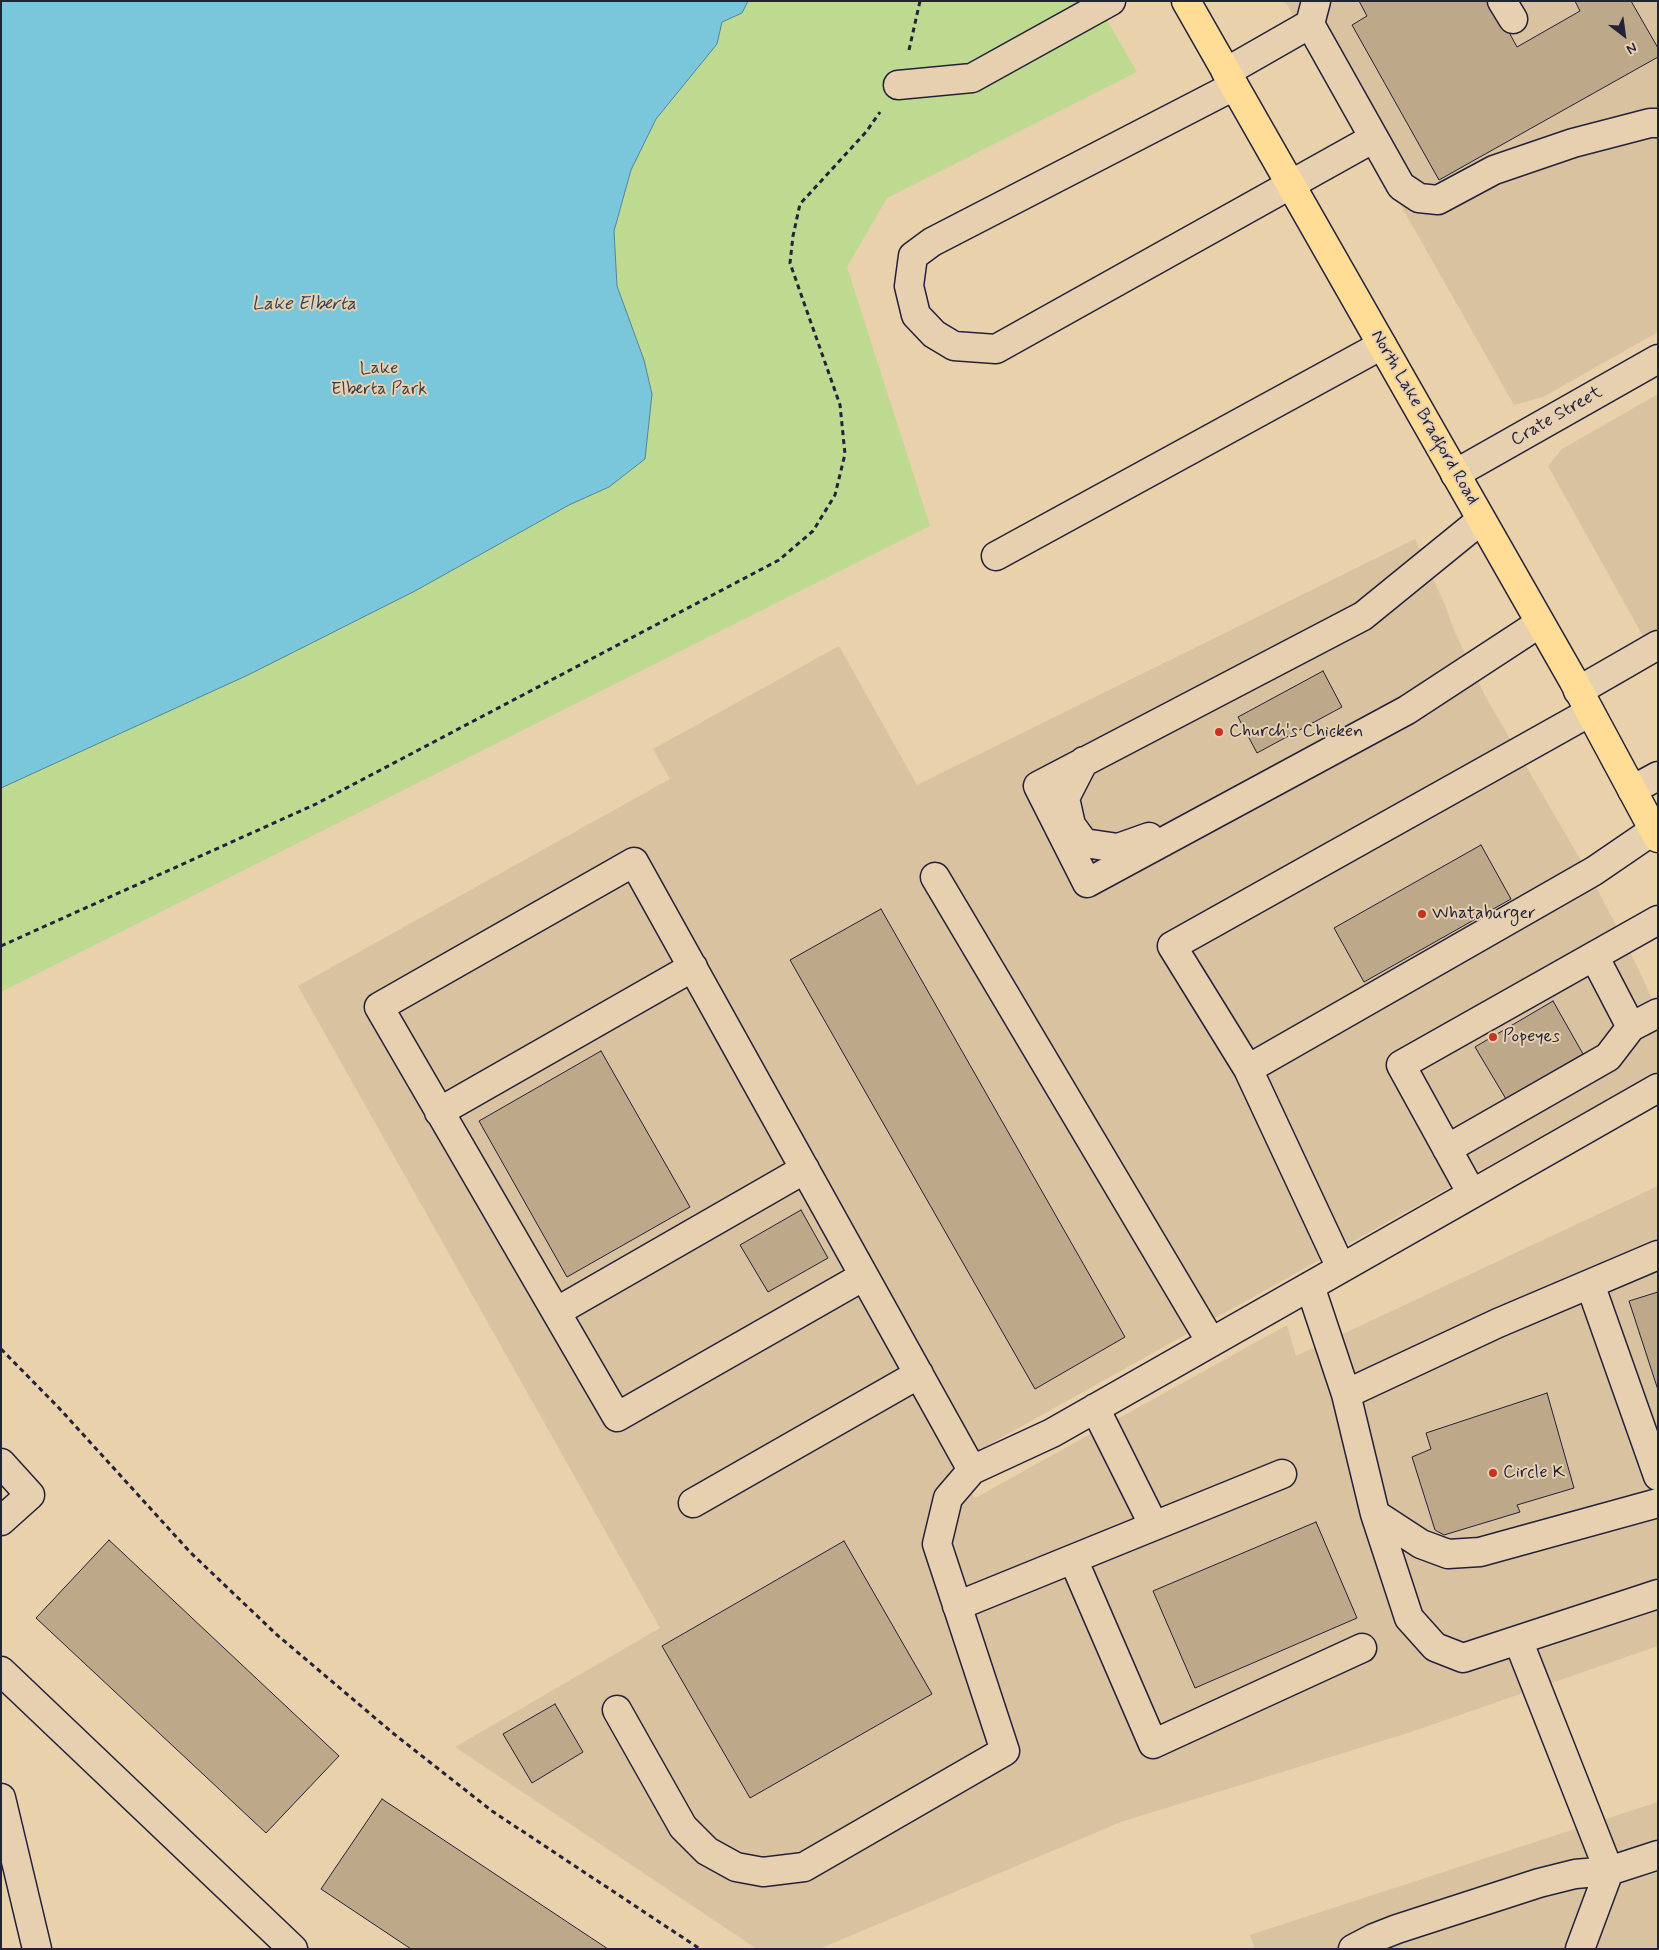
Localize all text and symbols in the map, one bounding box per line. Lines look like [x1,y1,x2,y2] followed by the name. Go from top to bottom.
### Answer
[1599,10,1649,60] north arrow
[1623,38,1640,58] text: N
[252,294,356,316] water label: Lake Elberta
[1365,327,1483,509] street label: North Lake Bradford Road
[331,358,427,400] park label: Lake Elberta Park
[1508,382,1606,452] street label: Crate Street
[1229,721,1363,743] place label: Church's Chicken
[1213,726,1225,738] marker: Church's Chicken
[1432,903,1536,925] place label: Whataburger
[1416,908,1428,920] marker: Whataburger
[1503,1026,1560,1048] place label: Popeyes
[1487,1031,1499,1043] marker: Popeyes
[1503,1462,1565,1484] place label: Circle K
[1487,1467,1499,1479] marker: Circle K

